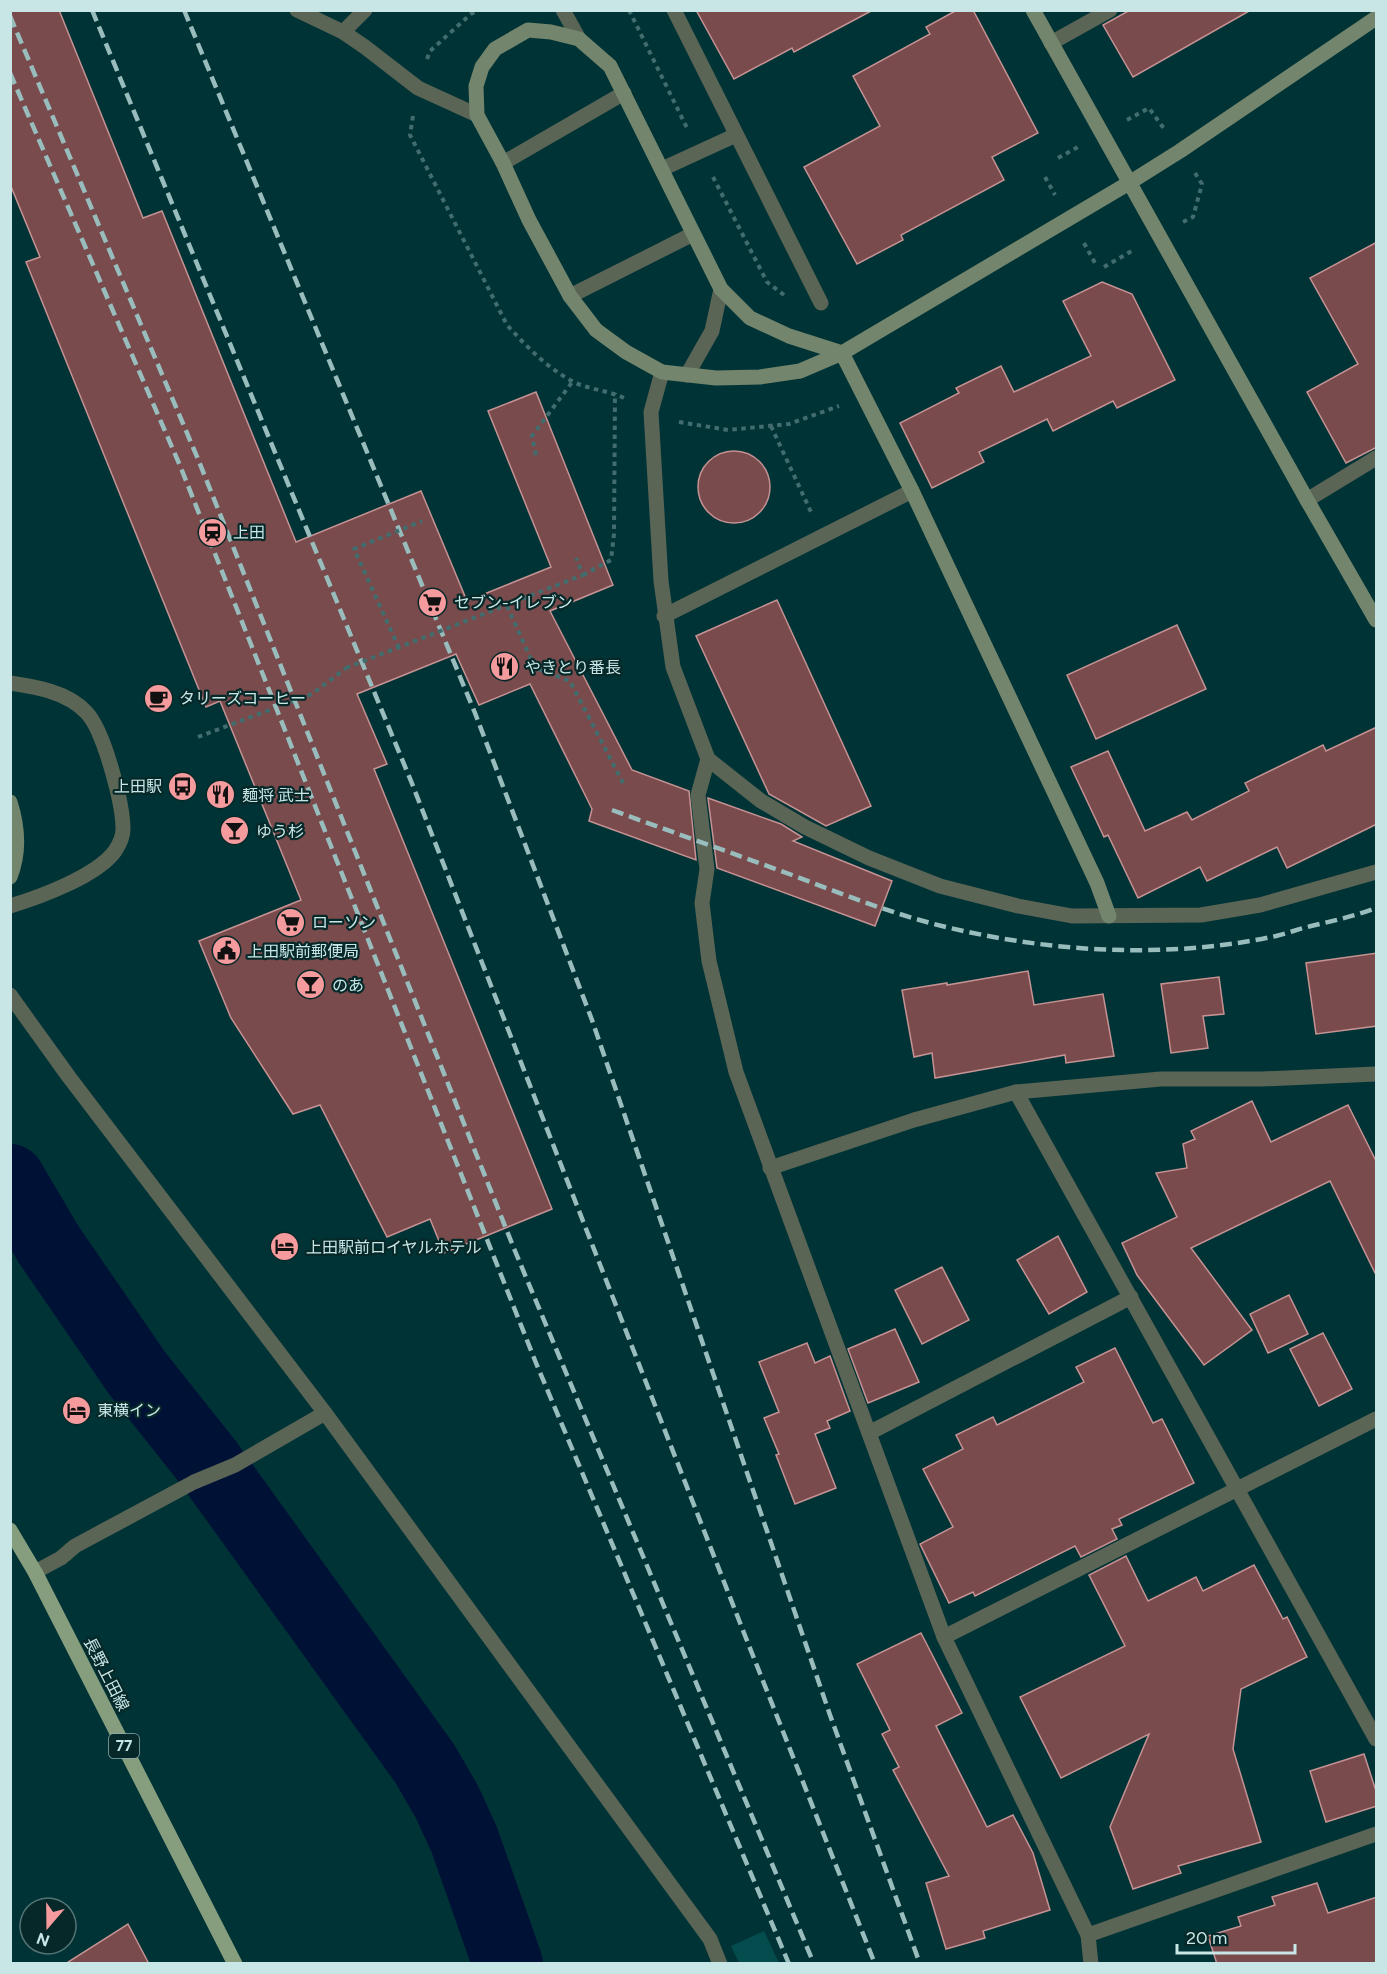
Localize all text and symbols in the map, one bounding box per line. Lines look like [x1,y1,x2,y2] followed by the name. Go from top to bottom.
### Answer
[196,516,228,548] station icon: 上田
[233,523,265,542] place label: 上田
[417,586,449,618] supermarket icon: セブン-イレブン
[454,593,573,612] place label: セブン-イレブン
[488,651,520,683] restaurant icon: やきとり番長
[525,658,621,677] place label: やきとり番長
[142,682,174,714] cafe icon: タリーズコーヒー
[179,689,306,708] place label: タリーズコーヒー
[167,770,199,802] bus stop icon: 上田駅
[114,777,162,796] place label: 上田駅
[205,779,237,811] restaurant icon: 麺将 武士
[242,786,310,805] place label: 麺将 武士
[219,815,251,847] bar icon: ゆう杉
[256,822,304,841] place label: ゆう杉
[275,906,307,938] supermarket icon: ローソン
[312,913,376,932] place label: ローソン
[210,935,242,967] public building icon: 上田駅前郵便局
[247,942,359,961] place label: 上田駅前郵便局
[295,969,327,1001] bar icon: のあ
[332,976,364,995] place label: のあ
[269,1231,301,1263] hotel icon: 上田駅前ロイヤルホテル
[306,1238,482,1257] place label: 上田駅前ロイヤルホテル
[60,1394,92,1426] hotel icon: 東横イン
[97,1401,161,1420] place label: 東横イン
[80,1634,133,1714] street label: 長野上田線
[109,1734,139,1758] road number: 77
[18,1896,78,1956] north arrow
[1177,1917,1296,1955] scale bar
[1186,1927,1227,1949] text: 20 m
[34,1929,52,1951] text: N

